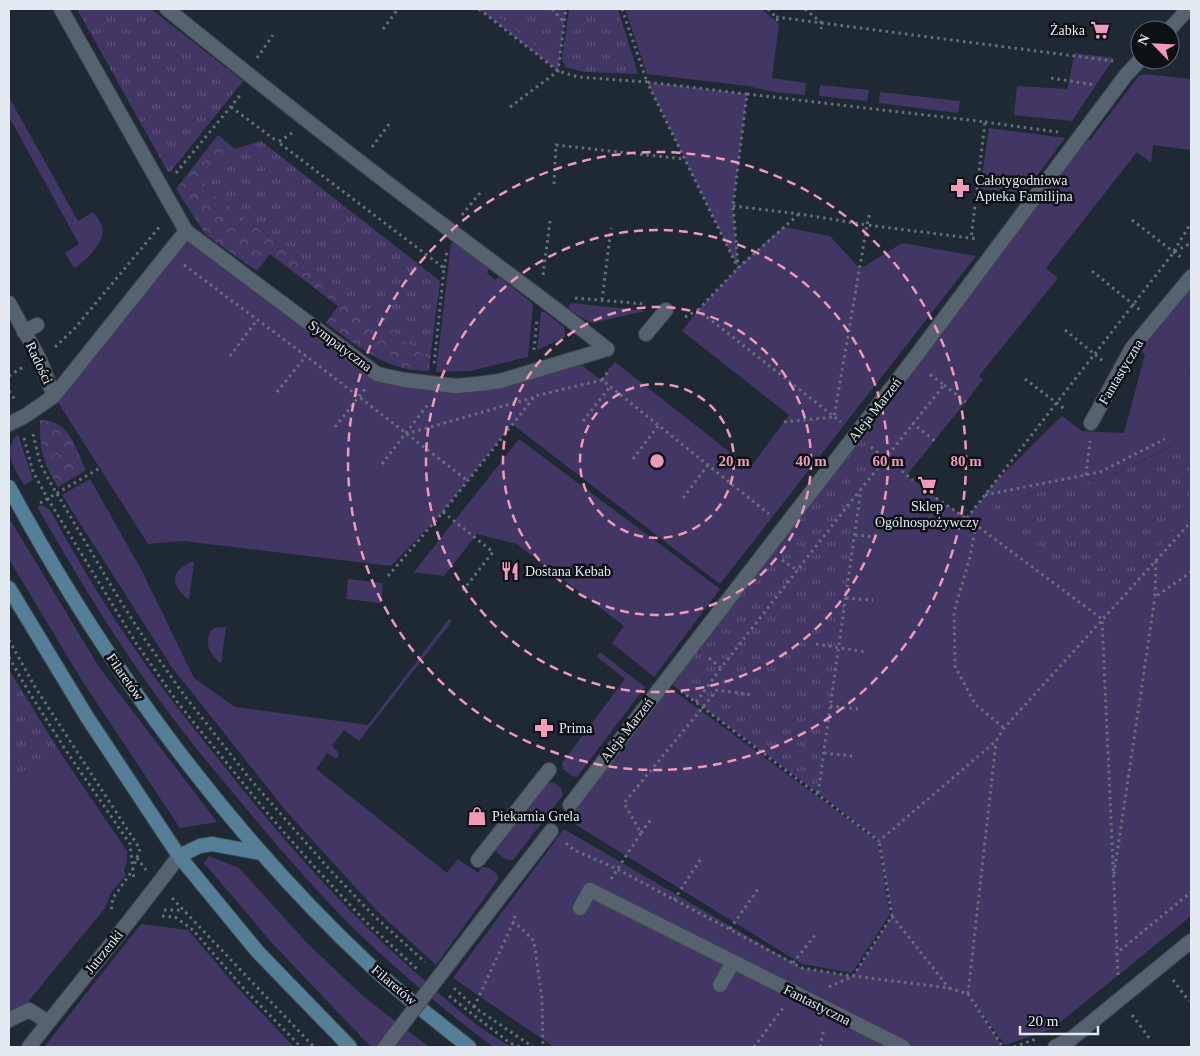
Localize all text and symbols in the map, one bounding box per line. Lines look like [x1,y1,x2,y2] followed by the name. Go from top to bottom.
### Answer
[1089,19,1111,41] supermarket icon: Żabka
[1130,20,1180,70] north arrow
[1050,23,1086,38] place label: Żabka
[1135,32,1152,48] text: N
[975,173,1073,204] place label: Całotygodniowa Apteka Familijna
[949,177,971,199] pharmacy icon: Całotygodniowa Apteka Familijna
[305,317,375,375] street label: Sympatyczna
[1096,336,1147,407] street label: Fantastyczna
[23,339,55,387] street label: Radości
[846,375,904,445] street label: Aleja Marzeń
[648,452,666,470] centre of rings
[718,453,750,469] text: 20 m
[795,453,827,469] text: 40 m
[872,453,904,469] text: 60 m
[950,453,982,469] text: 80 m
[916,474,938,496] supermarket icon: Sklep Ogólnospożywczy
[875,499,979,530] place label: Sklep Ogólnospożywczy
[499,560,521,582] restaurant icon: Dostana Kebab
[525,564,611,579] place label: Dostana Kebab
[103,651,147,704] street label: Filaretów
[598,695,656,765] street label: Aleja Marzeń
[533,717,555,739] pharmacy icon: Prima
[559,721,593,736] place label: Prima
[466,805,488,827] shop icon: Piekarnia Grela
[492,809,580,824] place label: Piekarnia Grela
[82,927,126,977] street label: Jutrzenki
[369,962,420,1009] street label: Filaretów
[781,982,854,1029] street label: Fantastyczna
[1020,1004,1098,1036] scale bar
[1028,1013,1059,1029] text: 20 m

